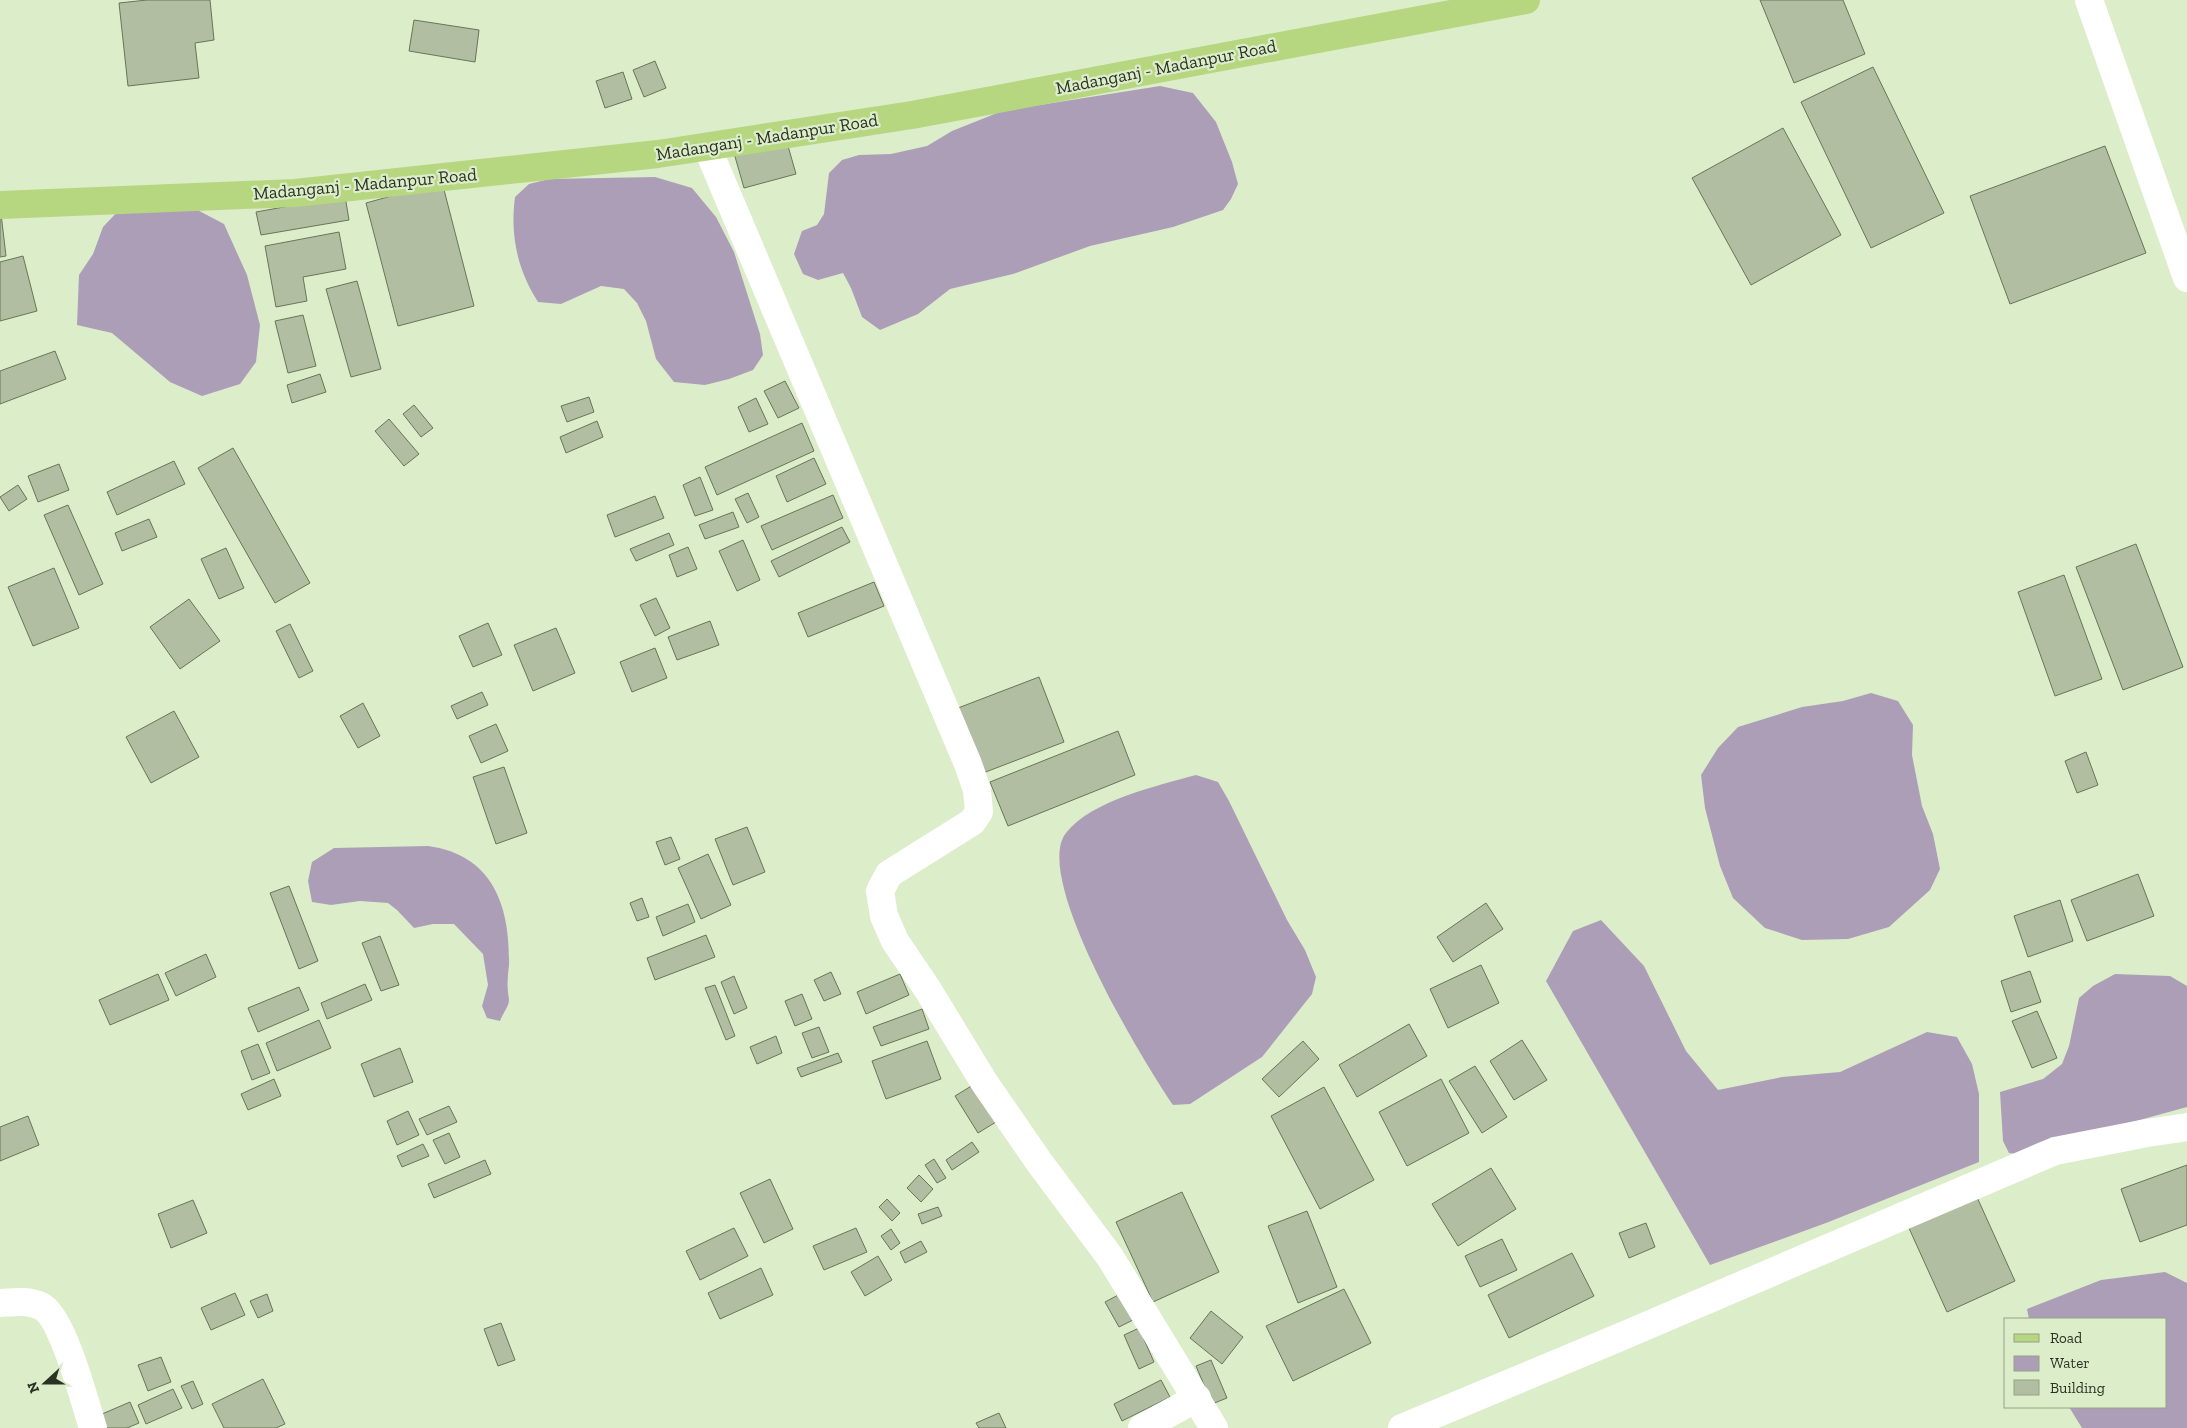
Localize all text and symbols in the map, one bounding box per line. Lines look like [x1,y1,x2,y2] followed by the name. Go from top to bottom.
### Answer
[1054,35,1278,99] street label: Madanganj - Madanpur Road
[654,109,880,165] street label: Madanganj - Madanpur Road
[252,163,478,205] street label: Madanganj - Madanpur Road
[2004,1318,2167,1408] legend
[2050,1329,2083,1347] text: Road
[2050,1354,2090,1372] text: Water
[20,1358,70,1408] north arrow
[23,1379,43,1395] text: N
[2050,1379,2105,1397] text: Building

